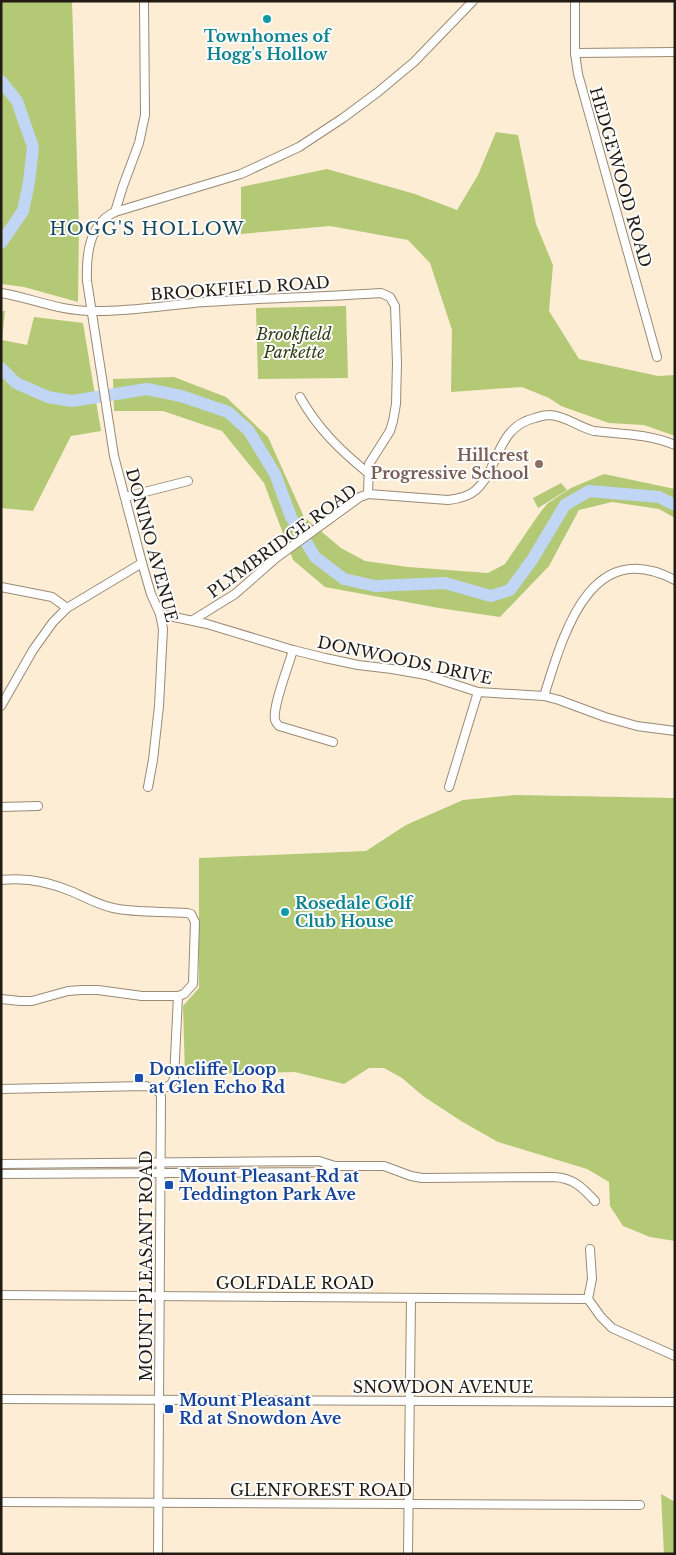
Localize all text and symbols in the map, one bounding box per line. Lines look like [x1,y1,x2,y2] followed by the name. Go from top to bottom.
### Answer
[261,13,273,25] marker: Townhomes of Hogg's Hollow
[204,26,332,64] place label: Townhomes of Hogg's Hollow
[586,85,656,269] street label: HEDGEWOOD ROAD
[49,218,245,240] district label: HOGG'S HOLLOW
[150,272,330,304] street label: BROOKFIELD ROAD
[255,324,332,362] park label: Brookfield Parkette
[370,445,530,483] place label: Hillcrest Progressive School
[533,458,545,470] marker: Hillcrest Progressive School
[122,466,182,624] street label: DONINO AVENUE
[203,480,361,602] street label: PLYMBRIDGE ROAD
[316,632,494,688] street label: DONWOODS DRIVE
[295,893,414,931] place label: Rosedale Golf Club House
[279,906,291,918] marker: Rosedale Golf Club House
[149,1059,285,1097] place label: Doncliffe Loop at Glen Echo Rd
[133,1072,145,1084] marker: Doncliffe Loop at Glen Echo Rd
[136,1150,156,1382] street label: MOUNT PLEASANT ROAD
[179,1166,360,1204] place label: Mount Pleasant Rd at Teddington Park Ave
[163,1179,175,1191] marker: Mount Pleasant Rd at Teddington Park Ave
[216,1273,374,1293] street label: GOLFDALE ROAD
[353,1377,533,1397] street label: SNOWDON AVENUE
[179,1390,341,1428] place label: Mount Pleasant Rd at Snowdon Ave
[163,1403,175,1415] marker: Mount Pleasant Rd at Snowdon Ave
[230,1480,412,1500] street label: GLENFOREST ROAD

